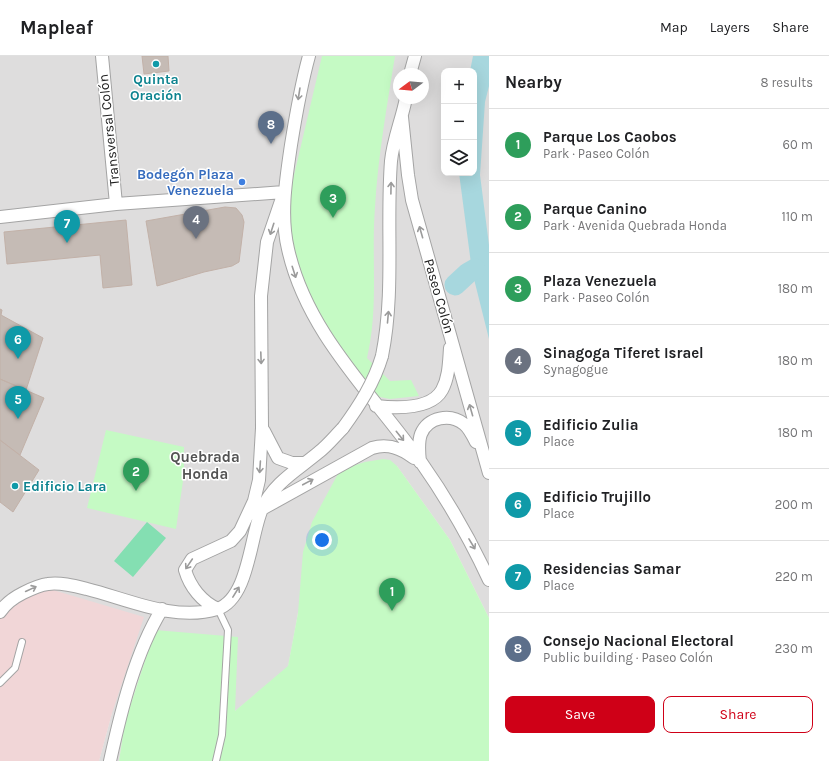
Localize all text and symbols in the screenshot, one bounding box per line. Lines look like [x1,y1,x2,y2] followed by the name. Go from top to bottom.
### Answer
[20,17,93,39] text: Mapleaf
[660,19,688,36] text: Map
[710,19,750,36] text: Layers
[772,19,809,36] text: Share
[151,59,161,69] marker: Quinta Oración
[393,68,429,104] north arrow
[441,68,477,176] map controls
[441,68,477,104] button: +
[130,71,182,104] place label: Quinta Oración
[505,72,562,92] text: Nearby
[95,73,123,187] street label: Transversal Colón
[760,75,813,90] text: 8 results
[295,87,303,100] one-way arrow
[441,104,477,140] button: −
[258,111,284,144] pin: 8
[543,128,677,146] text: Parque Los Caobos
[516,137,520,152] text: 1
[783,137,813,152] text: 60 m
[441,140,477,176] button: layers
[543,146,650,161] text: Park · Paseo Colón
[137,166,234,199] place label: Bodegón Plaza Venezuela
[237,177,247,187] marker: Bodegón Plaza Venezuela
[387,182,395,195] one-way arrow
[320,185,346,218] pin: 3
[543,200,647,218] text: Parque Canino
[183,206,209,239] pin: 4
[514,209,522,224] text: 2
[781,209,813,224] text: 110 m
[54,210,80,243] pin: 7
[543,218,727,233] text: Park · Avenida Quebrada Honda
[267,223,275,235] one-way arrow
[417,226,425,239] one-way arrow
[420,257,458,335] street label: Paseo Colón
[291,266,298,279] one-way arrow
[543,272,657,290] text: Plaza Venezuela
[514,281,522,296] text: 3
[778,281,813,296] text: 180 m
[543,290,650,305] text: Park · Paseo Colón
[384,311,392,324] one-way arrow
[5,326,31,359] pin: 6
[543,344,704,362] text: Sinagoga Tiferet Israel
[257,351,265,364] one-way arrow
[514,353,522,368] text: 4
[778,353,813,368] text: 180 m
[543,362,608,377] text: Synagogue
[5,386,31,419] pin: 5
[467,404,474,417] one-way arrow
[543,416,639,434] text: Edificio Zulia
[514,425,522,440] text: 5
[778,425,813,440] text: 180 m
[396,431,405,442] one-way arrow
[543,434,574,449] text: Place
[170,448,240,483] district label: Quebrada Honda
[123,458,149,491] pin: 2
[256,460,264,473] one-way arrow
[23,478,106,495] place label: Edificio Lara
[302,478,314,486] one-way arrow
[10,481,20,491] marker: Edificio Lara
[543,488,651,506] text: Edificio Trujillo
[514,497,522,512] text: 6
[775,497,813,512] text: 200 m
[543,506,574,521] text: Place
[312,530,332,550] your location
[468,538,476,549] one-way arrow
[185,559,193,570] one-way arrow
[543,560,681,578] text: Residencias Samar
[515,569,521,584] text: 7
[775,569,813,584] text: 220 m
[379,578,405,611] pin: 1
[543,578,574,593] text: Place
[25,585,37,592] one-way arrow
[232,587,240,598] one-way arrow
[543,632,734,650] text: Consejo Nacional Electoral
[514,641,522,656] text: 8
[775,641,813,656] text: 230 m
[543,650,713,665] text: Public building · Paseo Colón
[505,696,655,733] button: Save
[663,696,813,733] button: Share

